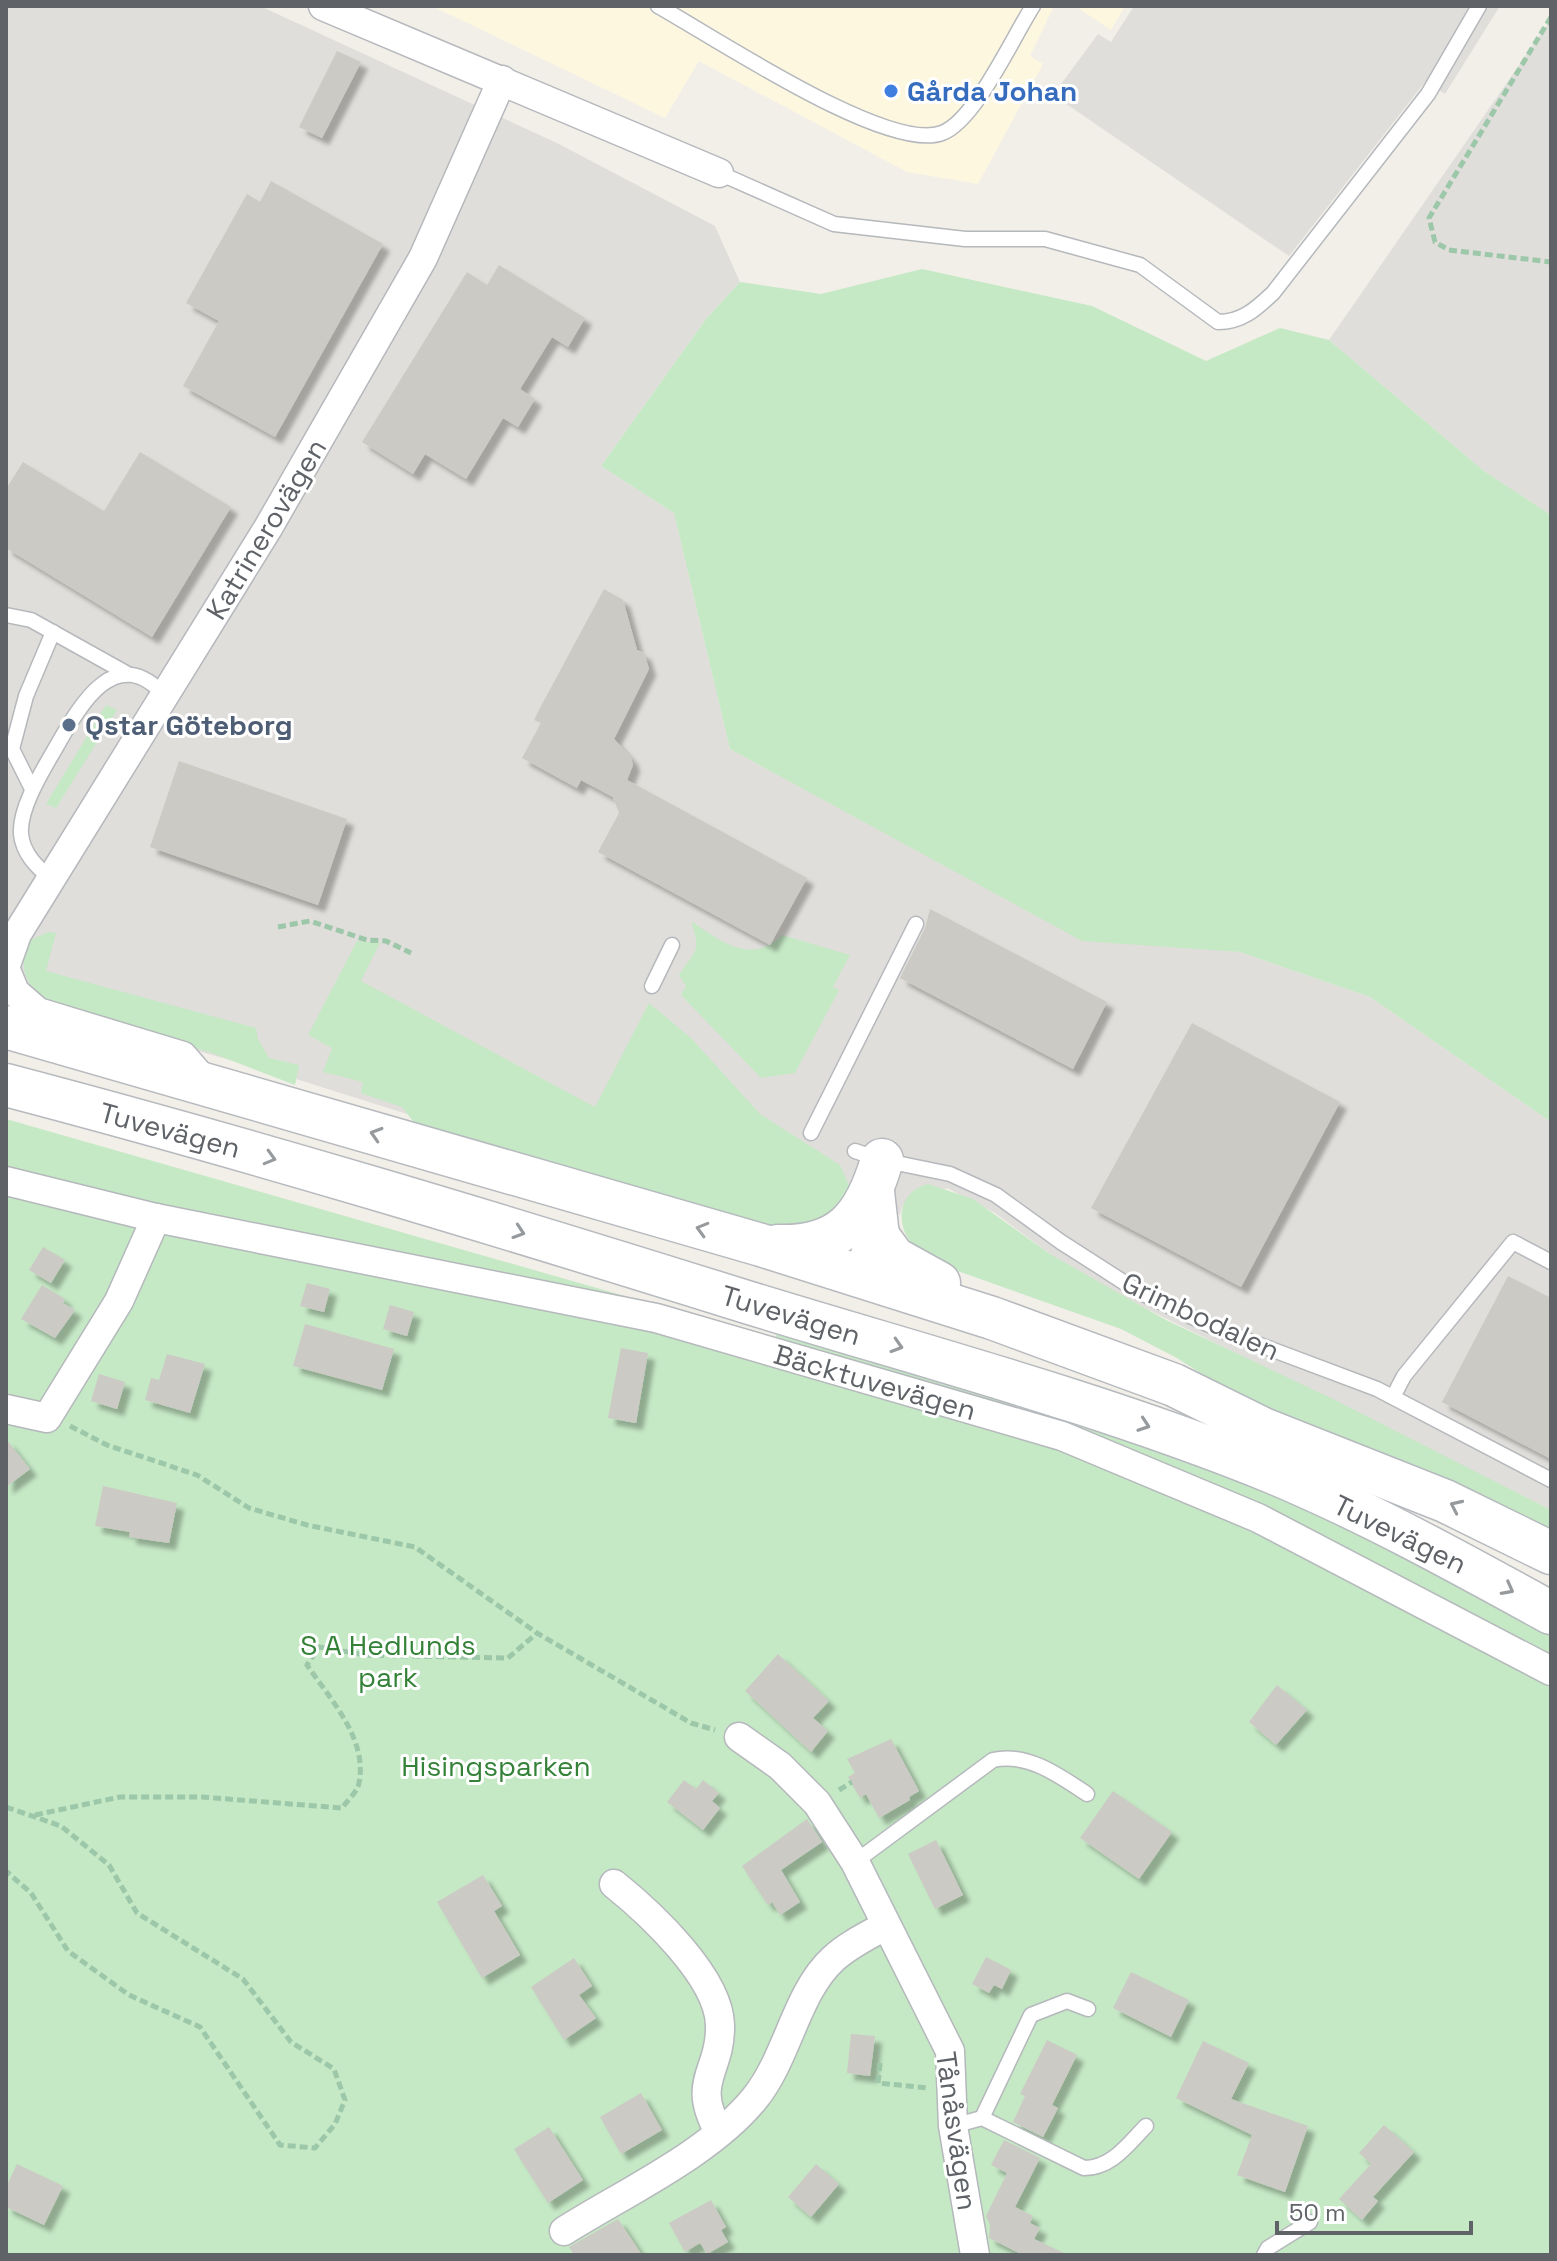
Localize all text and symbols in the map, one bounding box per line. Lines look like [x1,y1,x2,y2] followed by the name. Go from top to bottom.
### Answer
[907,73,1077,109] place label: Gårda Johan
[882,82,900,100] marker: Gårda Johan
[198,432,334,626] street label: Katrinerovägen
[85,707,293,743] place label: Qstar Göteborg
[60,716,78,734] marker: Qstar Göteborg
[96,1094,244,1166] street label: Tuvevägen
[370,1127,383,1143] one-way arrow
[263,1148,277,1165] one-way arrow
[695,1222,709,1238] one-way arrow
[511,1223,525,1239] one-way arrow
[1116,1264,1286,1368] street label: Grimbodalen
[717,1277,865,1353] street label: Tuvevägen
[770,1336,980,1428] street label: Bäcktuvevägen
[889,1337,903,1353] one-way arrow
[1136,1416,1150,1432] one-way arrow
[1327,1486,1473,1582] street label: Tuvevägen
[1449,1500,1464,1516] one-way arrow
[1500,1580,1515,1595] one-way arrow
[300,1627,476,1695] park label: S A Hedlunds park
[401,1748,591,1784] park label: Hisingsparken
[928,2049,986,2213] street label: Tånåsvägen
[1277,2185,1471,2235] scale bar
[1289,2197,1346,2228] text: 50 m

